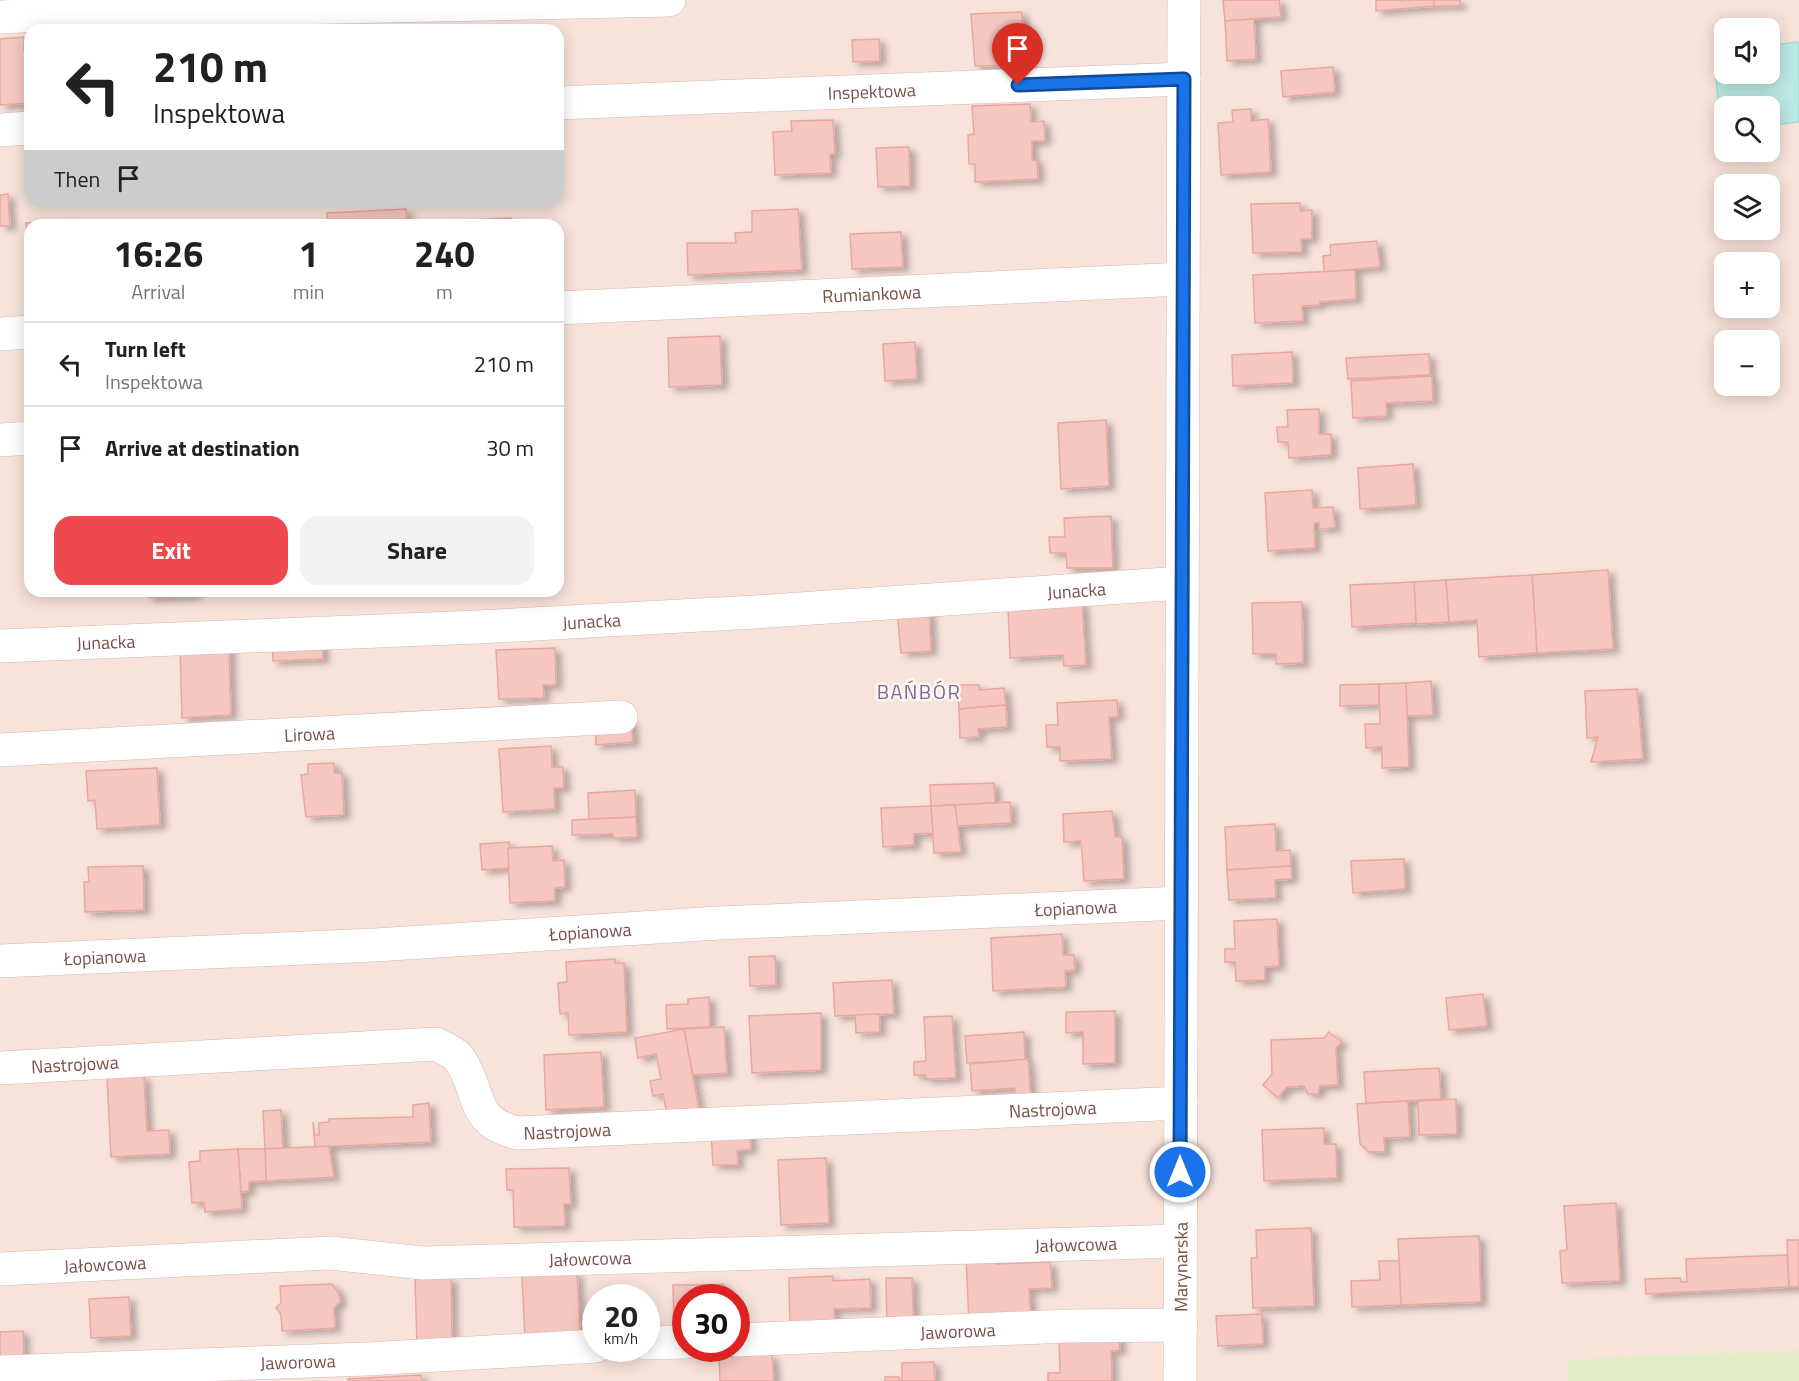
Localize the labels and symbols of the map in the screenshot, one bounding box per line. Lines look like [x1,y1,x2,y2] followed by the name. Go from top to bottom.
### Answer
[992,23,1043,85] pin
[827,76,916,106] street label: Inspektowa
[822,278,922,309] street label: Rumiankowa
[1046,575,1107,606] street label: Junacka
[561,606,622,636] street label: Junacka
[76,627,136,656] street label: Junacka
[877,676,961,707] district label: BAŃBÓR
[284,719,336,748] street label: Lirowa
[1033,892,1117,923] street label: Łopianowa
[547,915,632,947] street label: Łopianowa
[62,941,147,972] street label: Łopianowa
[30,1048,119,1080] street label: Nastrojowa
[1008,1093,1097,1124] street label: Nastrojowa
[523,1115,612,1146] street label: Nastrojowa
[1148,1140,1212,1204] position arrow
[1167,1222,1194,1312] street label: Marynarska
[1034,1229,1118,1259] street label: Jałowcowa
[548,1243,632,1273] street label: Jałowcowa
[63,1248,147,1279] street label: Jałowcowa
[672,1284,750,1362] speed limit sign: 30
[919,1316,996,1346] street label: Jaworowa
[260,1347,336,1376] street label: Jaworowa

